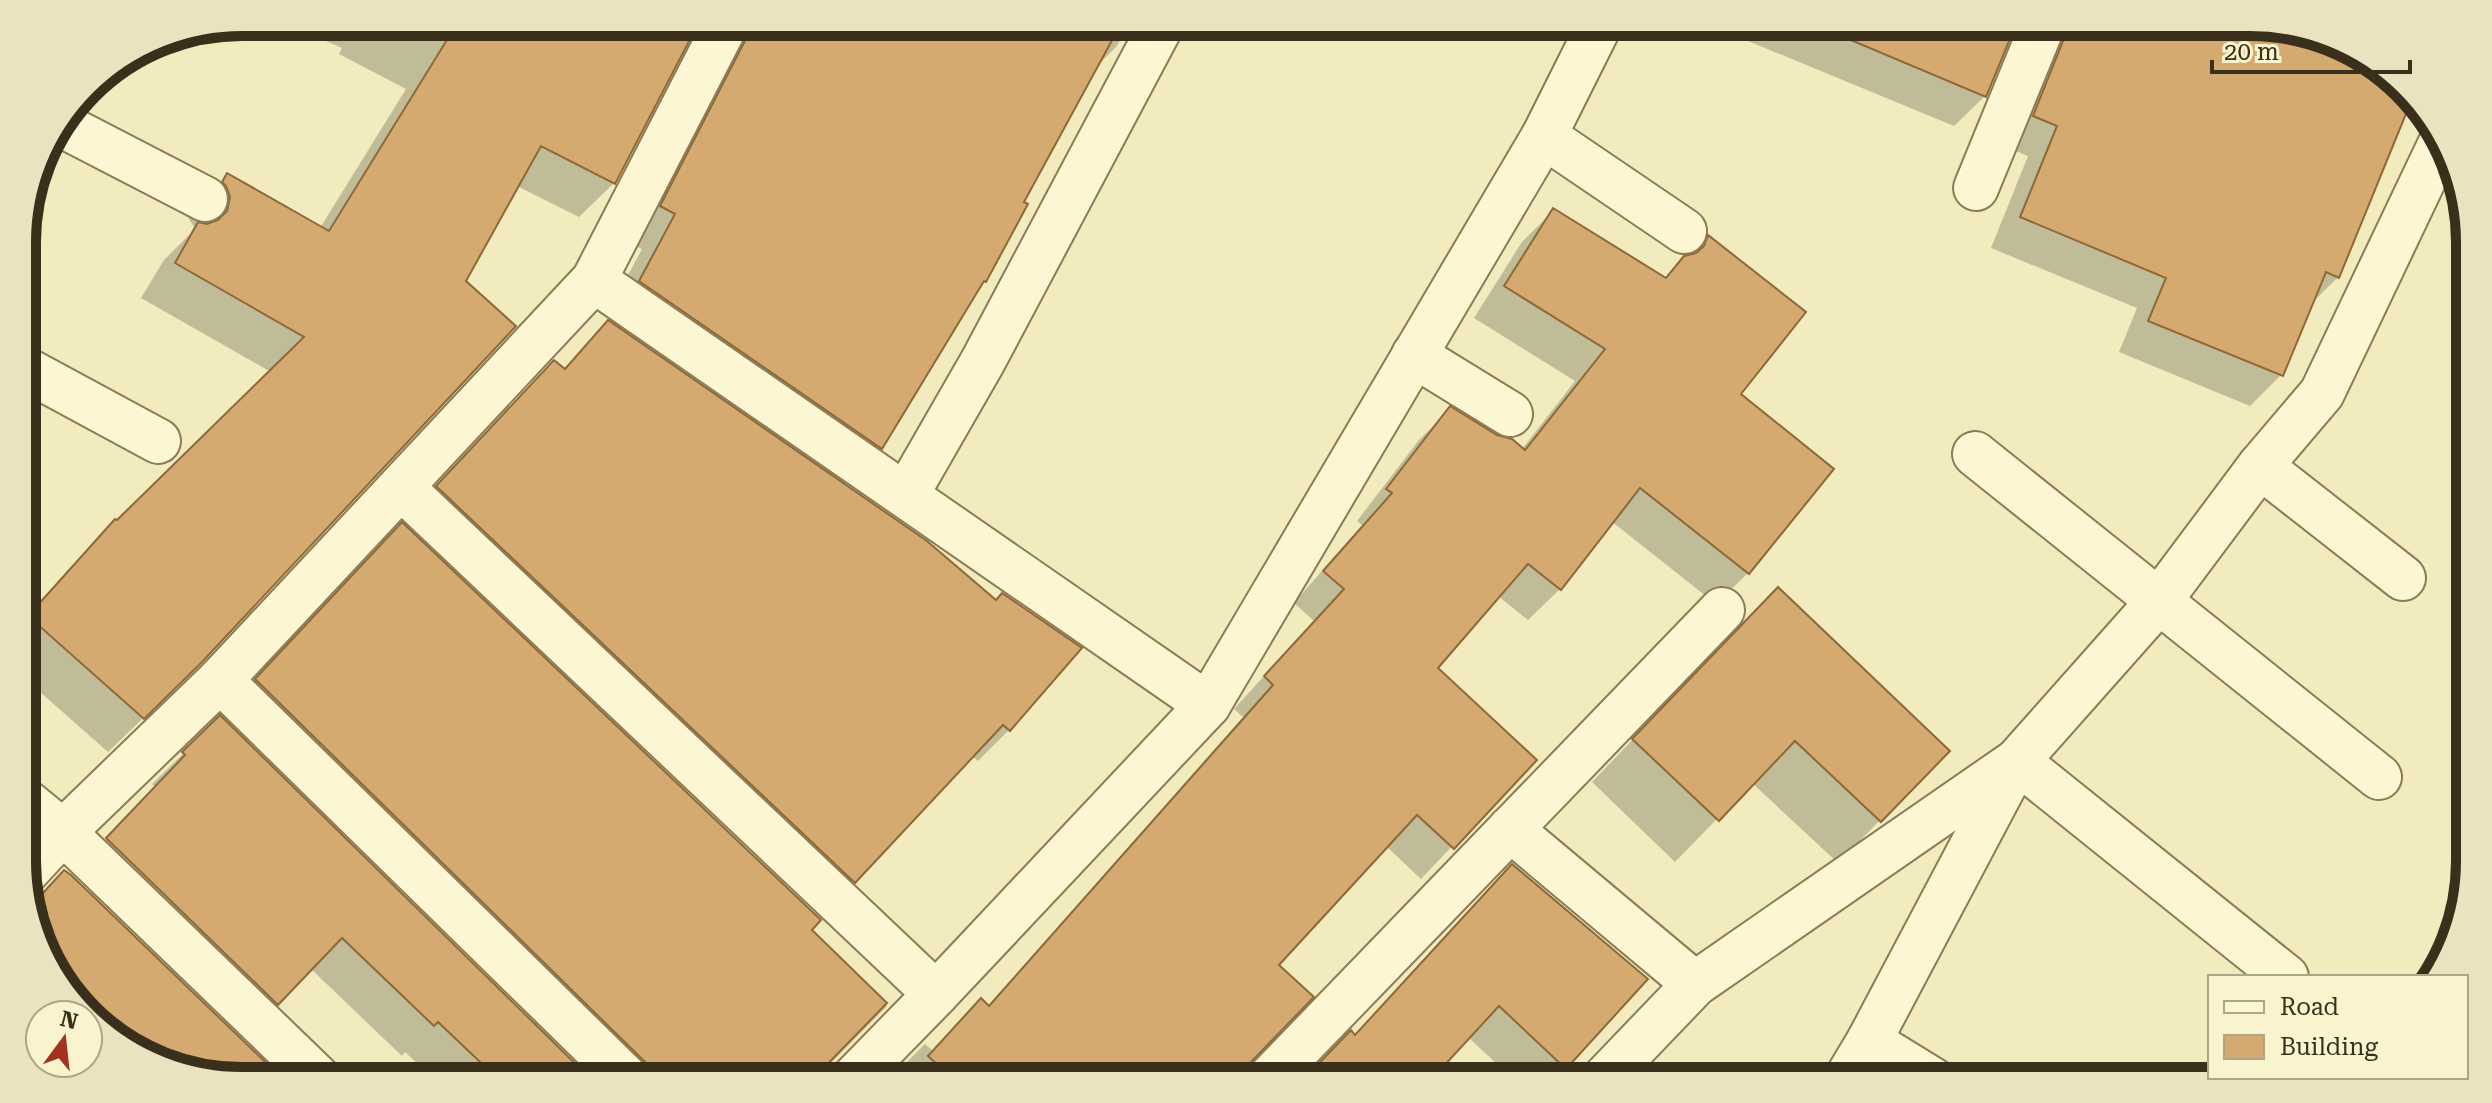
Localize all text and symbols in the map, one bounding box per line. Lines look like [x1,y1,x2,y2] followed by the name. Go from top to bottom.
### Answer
[2212,24,2410,74] scale bar
[2224,38,2279,66] text: 20 m
[2208,975,2468,1079] legend
[2280,993,2339,1021] text: Road
[24,999,104,1079] north arrow
[58,1006,81,1034] text: N
[2280,1033,2378,1061] text: Building

